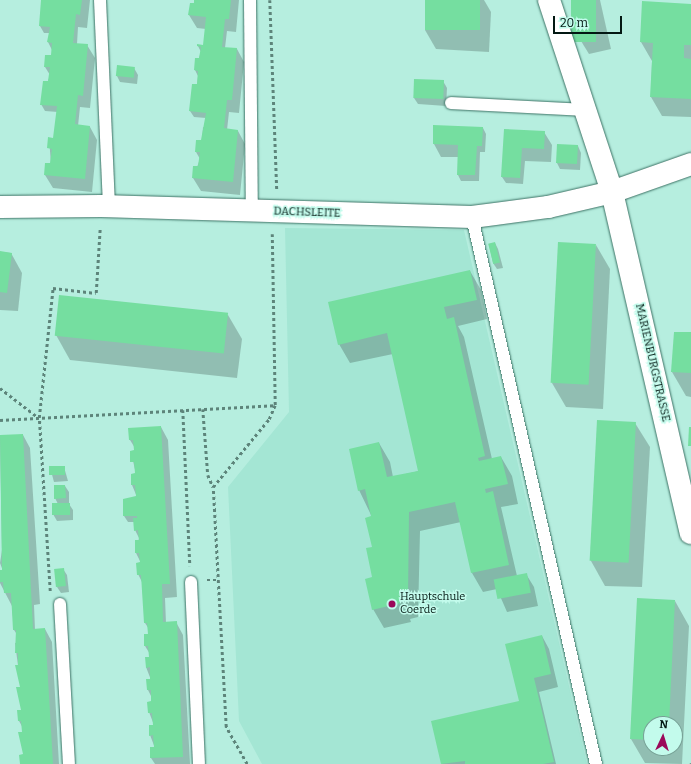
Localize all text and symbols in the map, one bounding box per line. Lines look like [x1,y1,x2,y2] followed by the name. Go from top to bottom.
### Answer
[555,8,624,34] scale bar
[560,16,588,30] text: 20 m
[273,205,341,221] street label: DACHSLEITE
[632,303,672,423] street label: MARIENBURGSTRASSE
[400,591,465,617] place label: Hauptschule Coerde
[387,599,397,609] marker: Hauptschule Coerde
[643,716,683,756] north arrow
[659,718,668,731] text: N

